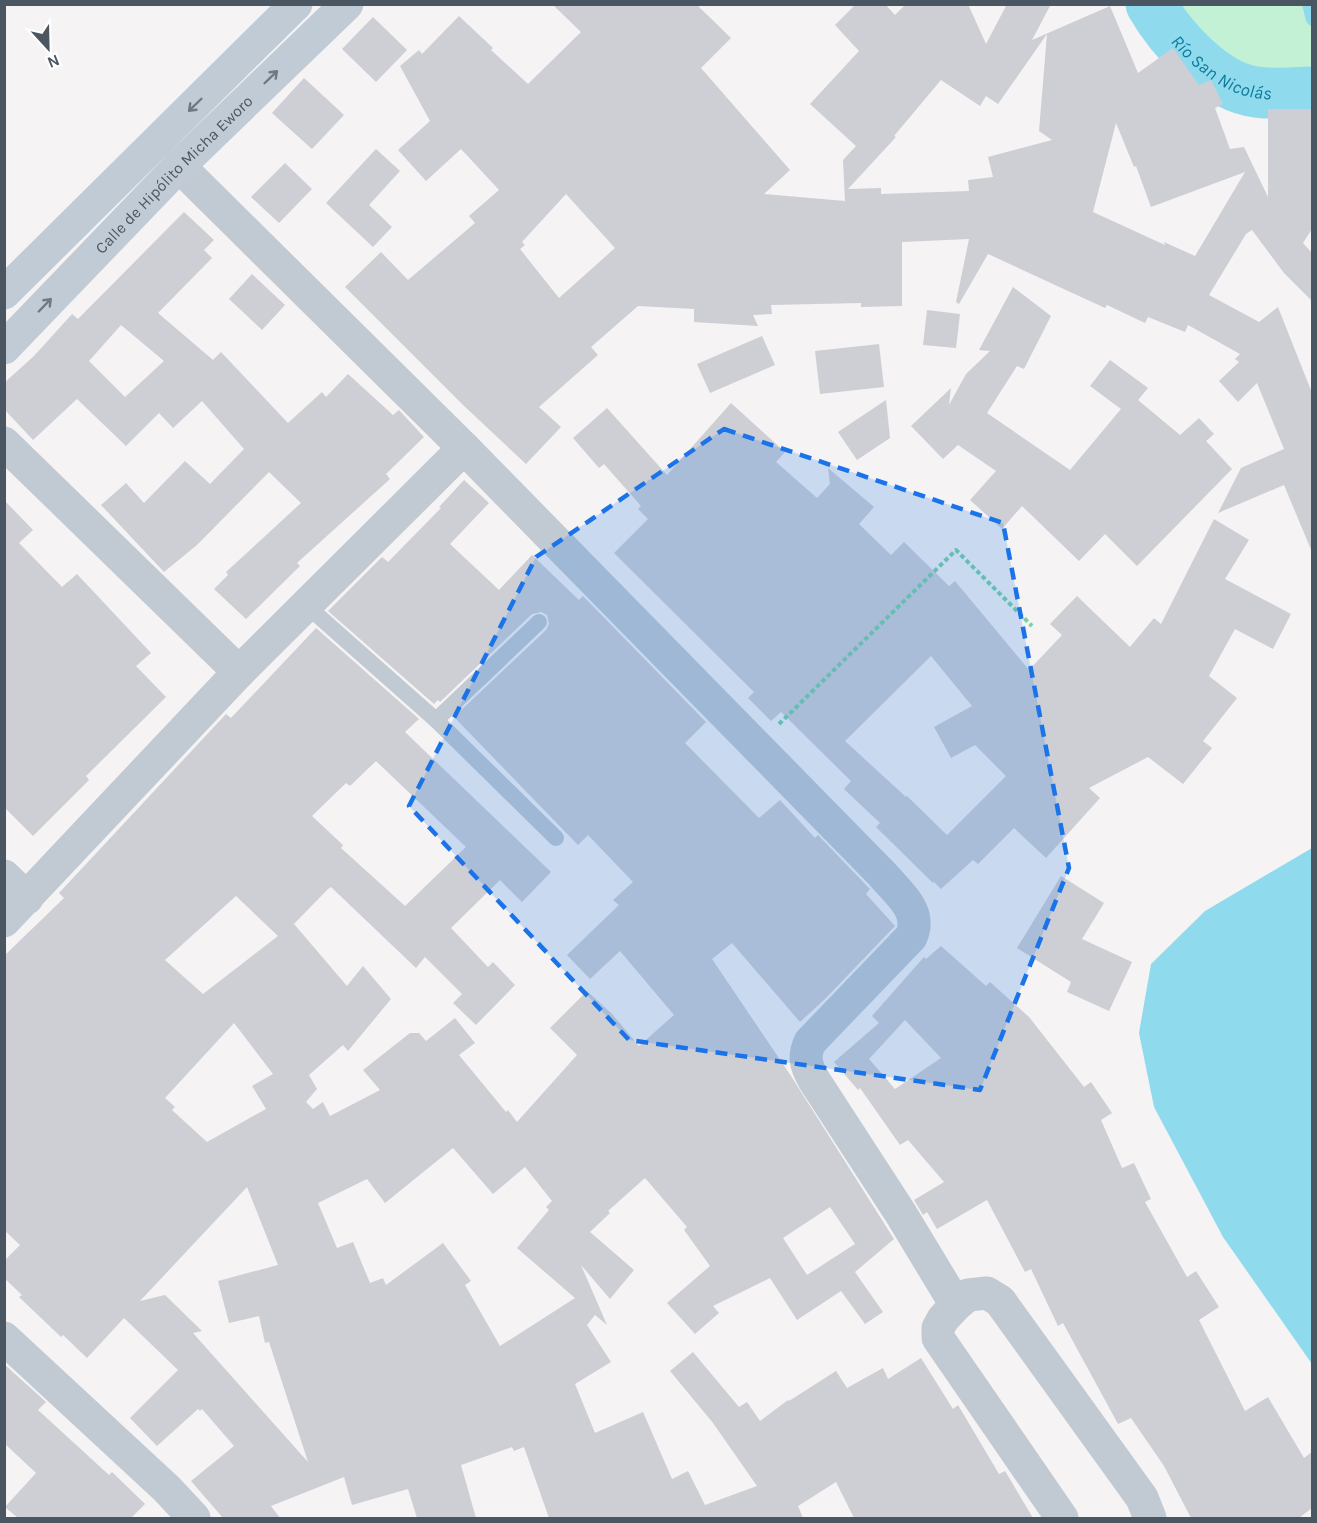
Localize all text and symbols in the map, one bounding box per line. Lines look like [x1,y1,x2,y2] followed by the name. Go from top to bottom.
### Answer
[18,18,78,78] north arrow
[1167,30,1272,104] water label: Río San Nicolás
[45,50,62,72] text: N
[263,70,278,85] one-way arrow
[91,91,257,257] street label: Calle de Hipólito Micha Eworo
[188,98,203,112] one-way arrow
[38,298,52,313] one-way arrow

